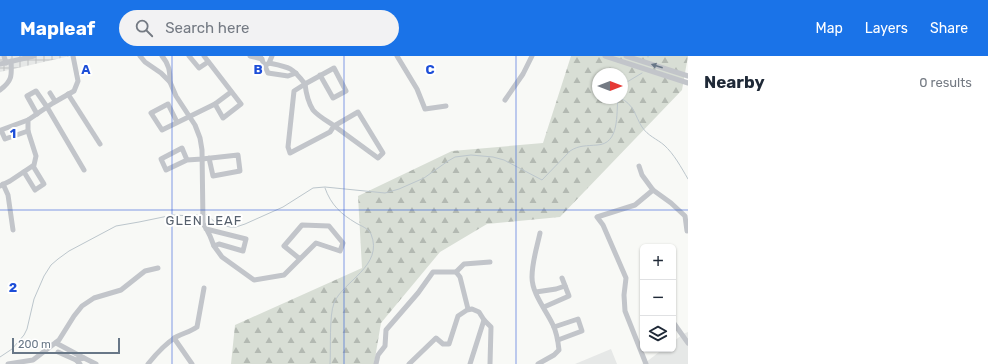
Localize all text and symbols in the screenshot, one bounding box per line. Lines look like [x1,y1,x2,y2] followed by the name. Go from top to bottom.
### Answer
[119,10,399,46] search box
[20,17,95,40] text: Mapleaf
[133,17,155,39] icon: search
[165,19,249,37] text: Search here
[816,20,843,37] text: Map
[865,20,908,37] text: Layers
[930,20,968,37] text: Share
[81,62,91,77] text: A
[253,62,263,77] text: B
[425,62,435,77] text: C
[651,63,663,69] one-way arrow
[592,68,628,104] north arrow
[704,72,765,92] text: Nearby
[919,75,972,90] text: 0 results
[10,126,16,141] text: 1
[166,213,242,228] district label: GLEN LEAF
[640,244,676,352] map controls
[640,244,676,280] button: +
[9,280,17,295] text: 2
[640,280,676,316] button: −
[640,316,676,352] button: layers
[12,336,120,355] scale bar
[18,338,51,351] text: 200 m

